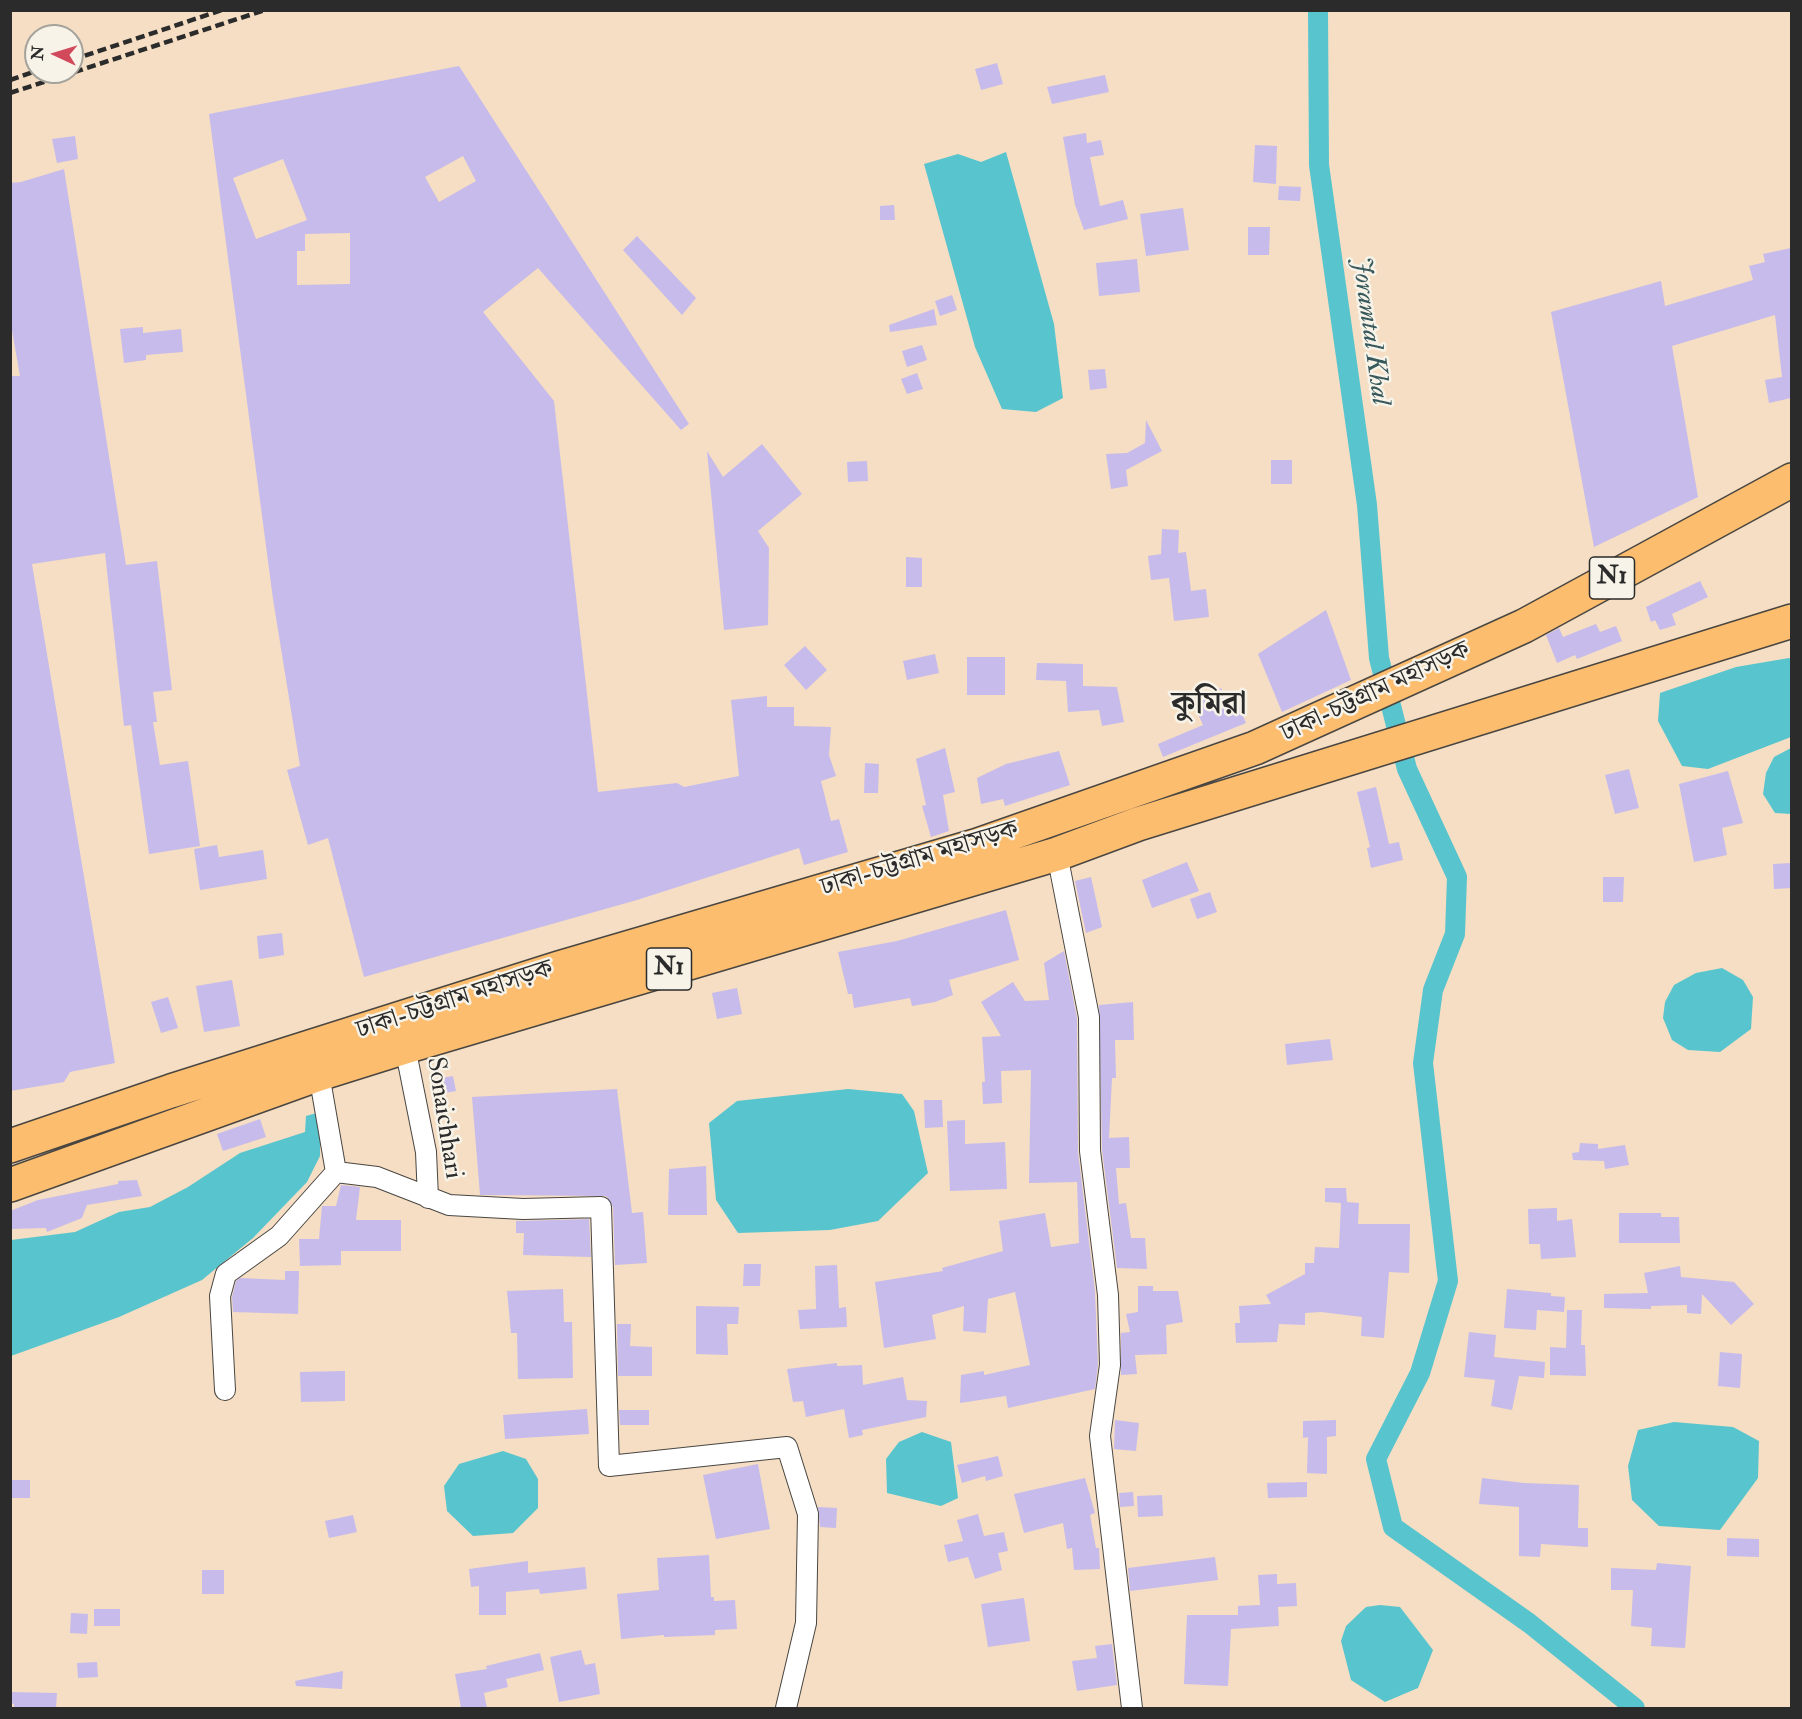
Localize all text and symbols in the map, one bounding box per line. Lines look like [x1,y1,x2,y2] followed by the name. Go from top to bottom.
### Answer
[24,24,84,84] north arrow
[28,45,49,61] text: N
[1343,255,1395,407] water label: Joramtal Khal
[1590,557,1634,599] road number: N1
[1277,636,1475,750] street label: ঢাকা-চট্টগ্রাম মহাসড়ক
[1171,687,1247,725] district label: কুমিরা
[818,815,1022,905] street label: ঢাকা-চট্টগ্রাম মহাসড়ক
[646,948,692,990] road number: N1
[353,955,557,1047] street label: ঢাকা-চট্টগ্রাম মহাসড়ক
[418,1055,468,1181] street label: Sonaichhari

